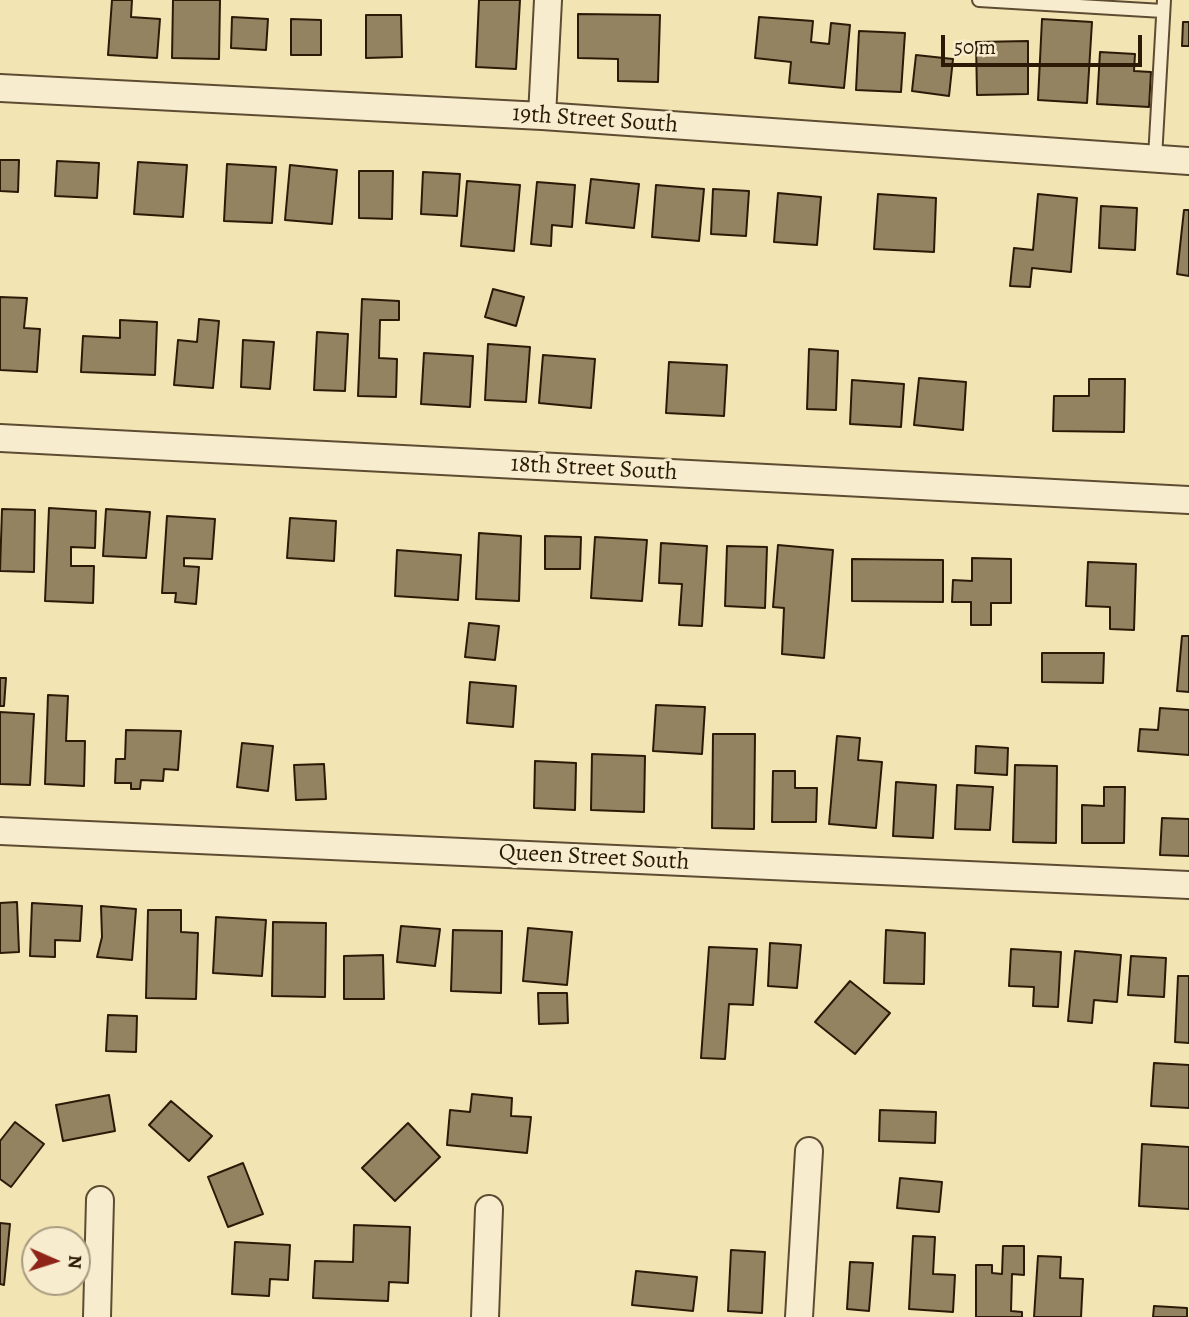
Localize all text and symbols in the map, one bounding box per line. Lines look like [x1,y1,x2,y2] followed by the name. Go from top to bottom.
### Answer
[944,21,1145,65] scale bar
[954,33,996,61] text: 50 m
[511,100,679,140] street label: 19th Street South
[510,450,678,488] street label: 18th Street South
[498,839,690,877] street label: Queen Street South
[21,1226,91,1296] north arrow
[62,1254,88,1270] text: N

